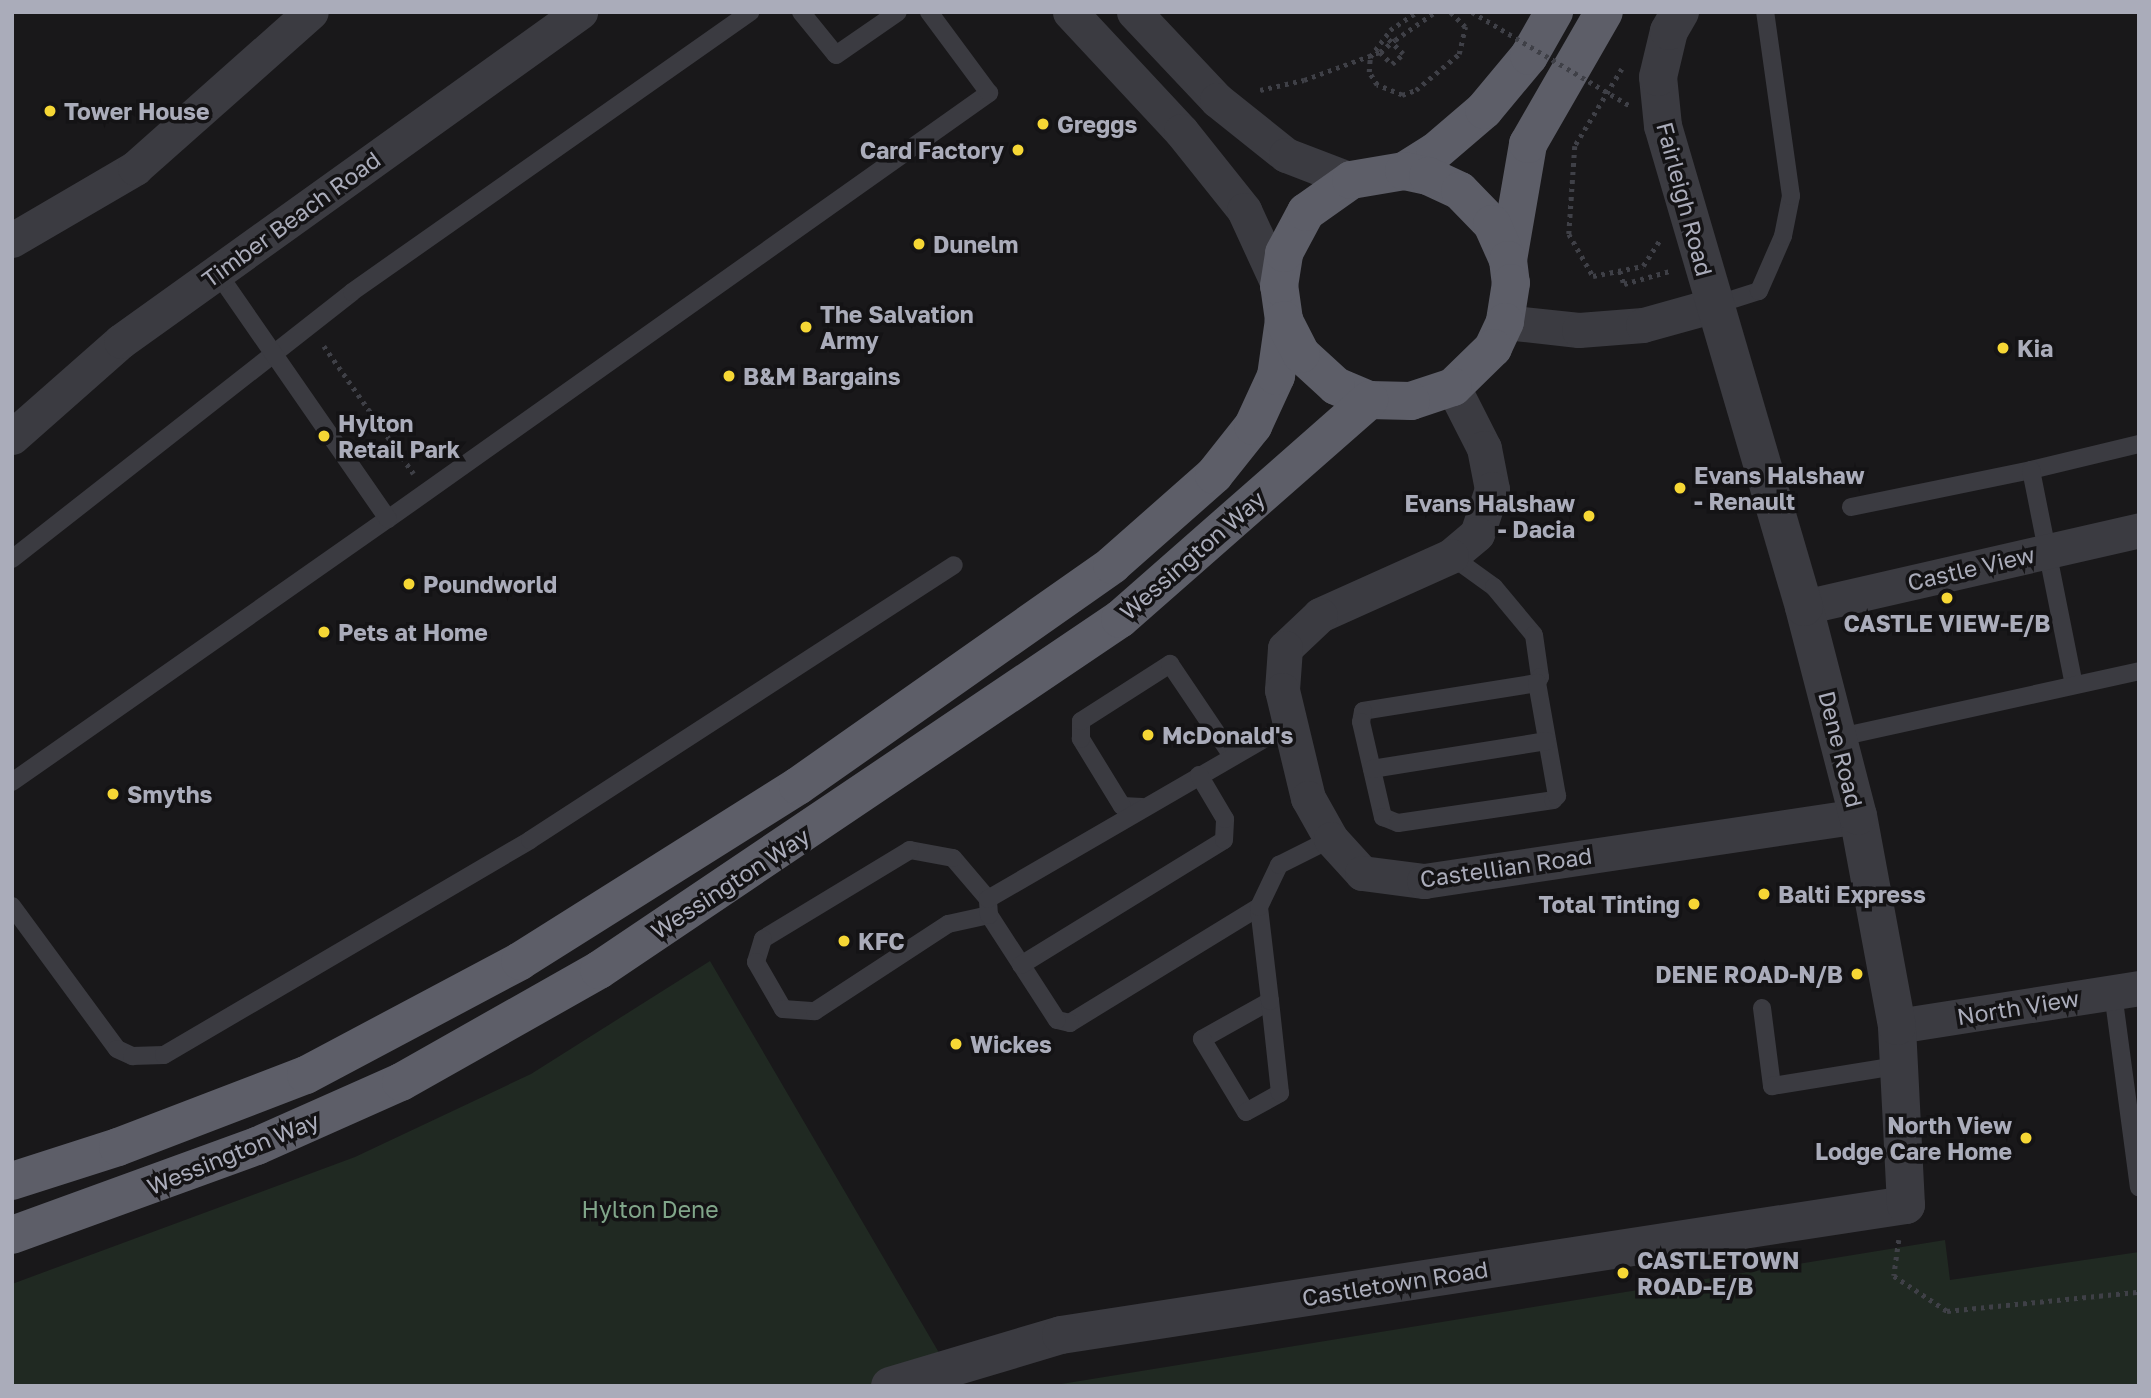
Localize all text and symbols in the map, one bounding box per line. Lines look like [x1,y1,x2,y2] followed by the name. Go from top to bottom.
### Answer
[64,97,209,125] place label: Tower House
[42,103,58,119] marker: Tower House
[1057,110,1137,138] place label: Greggs
[1035,116,1051,132] marker: Greggs
[1651,119,1719,279] street label: Fairleigh Road
[860,136,1004,164] place label: Card Factory
[1010,142,1026,158] marker: Card Factory
[197,145,385,293] street label: Timber Beach Road
[933,230,1018,258] place label: Dunelm
[911,236,927,252] marker: Dunelm
[820,300,974,354] place label: The Salvation Army
[798,319,814,335] marker: The Salvation Army
[2017,334,2053,362] place label: Kia
[1995,340,2011,356] marker: Kia
[743,362,901,390] place label: B&M Bargains
[721,368,737,384] marker: B&M Bargains
[338,409,460,463] place label: Hylton Retail Park
[316,428,332,444] marker: Hylton Retail Park
[1694,461,1865,515] place label: Evans Halshaw - Renault
[1672,480,1688,496] marker: Evans Halshaw - Renault
[1114,485,1270,625] street label: Wessington Way
[1404,489,1575,543] place label: Evans Halshaw - Dacia
[1581,508,1597,524] marker: Evans Halshaw - Dacia
[1905,540,2037,596] street label: Castle View
[423,570,557,598] place label: Poundworld
[401,576,417,592] marker: Poundworld
[1939,590,1955,606] marker: CASTLE VIEW-E/B
[1843,609,2051,637] place label: CASTLE VIEW-E/B
[338,618,488,646] place label: Pets at Home
[316,624,332,640] marker: Pets at Home
[1813,688,1869,810] street label: Dene Road
[1162,721,1293,749] place label: McDonald's
[1140,727,1156,743] marker: McDonald's
[127,780,212,808] place label: Smyths
[105,786,121,802] marker: Smyths
[646,822,814,944] street label: Wessington Way
[1418,841,1594,893] street label: Castellian Road
[1778,880,1926,908] place label: Balti Express
[1756,886,1772,902] marker: Balti Express
[1538,890,1680,918] place label: Total Tinting
[1686,896,1702,912] marker: Total Tinting
[858,927,905,955] place label: KFC
[836,933,852,949] marker: KFC
[1655,960,1843,988] place label: DENE ROAD-N/B
[1849,966,1865,982] marker: DENE ROAD-N/B
[1955,984,2081,1030] street label: North View
[970,1030,1052,1058] place label: Wickes
[948,1036,964,1052] marker: Wickes
[143,1106,323,1200] street label: Wessington Way
[1815,1111,2012,1165] place label: North View Lodge Care Home
[2018,1130,2034,1146] marker: North View Lodge Care Home
[581,1195,719,1223] park label: Hylton Dene
[1637,1246,1799,1300] place label: CASTLETOWN ROAD-E/B
[1300,1255,1490,1311] street label: Castletown Road
[1615,1265,1631,1281] marker: CASTLETOWN ROAD-E/B

